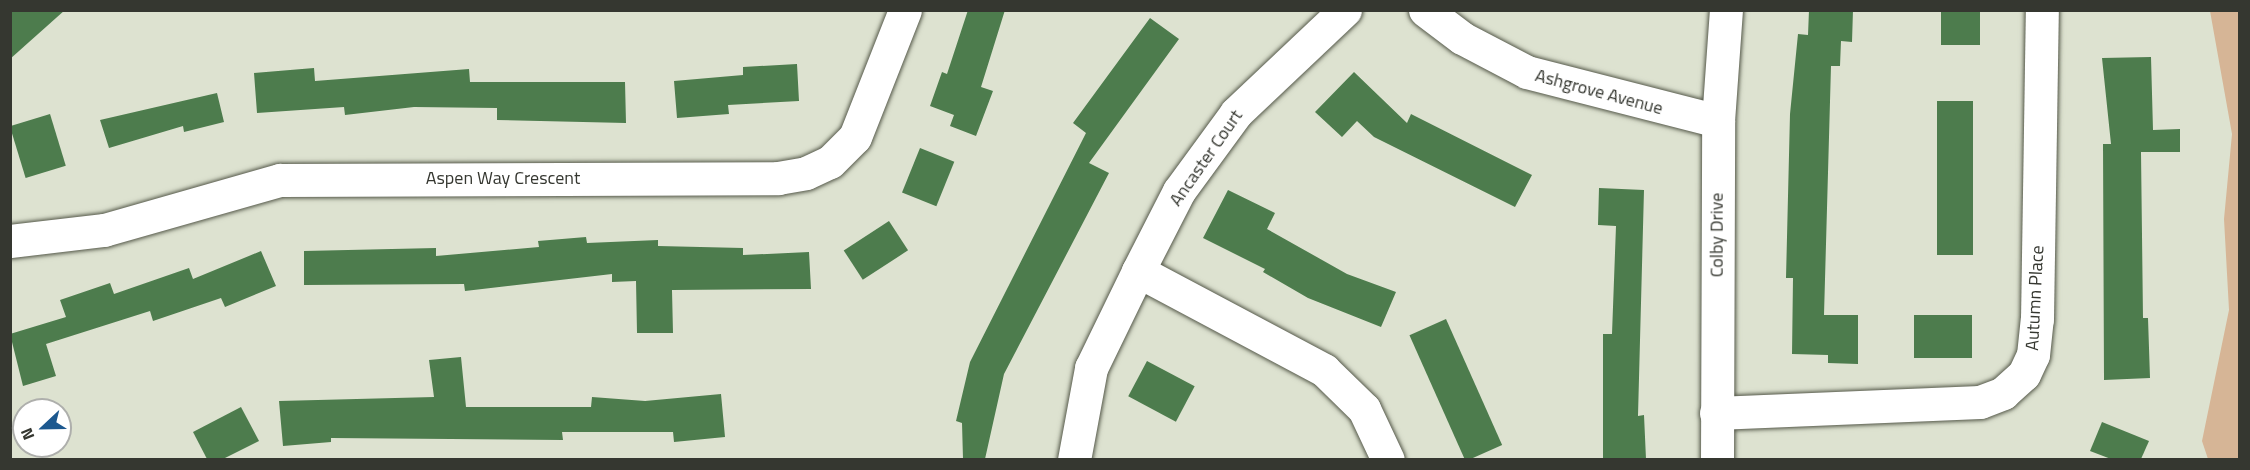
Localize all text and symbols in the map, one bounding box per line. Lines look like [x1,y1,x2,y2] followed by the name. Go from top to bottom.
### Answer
[1533,65,1665,119] street label: Ashgrove Avenue
[1165,106,1247,210] street label: Ancaster Court
[426,167,580,189] street label: Aspen Way Crescent
[1706,193,1728,277] street label: Colby Drive
[2021,245,2049,351] street label: Autumn Place
[12,398,72,458] north arrow
[14,424,40,444] text: N

